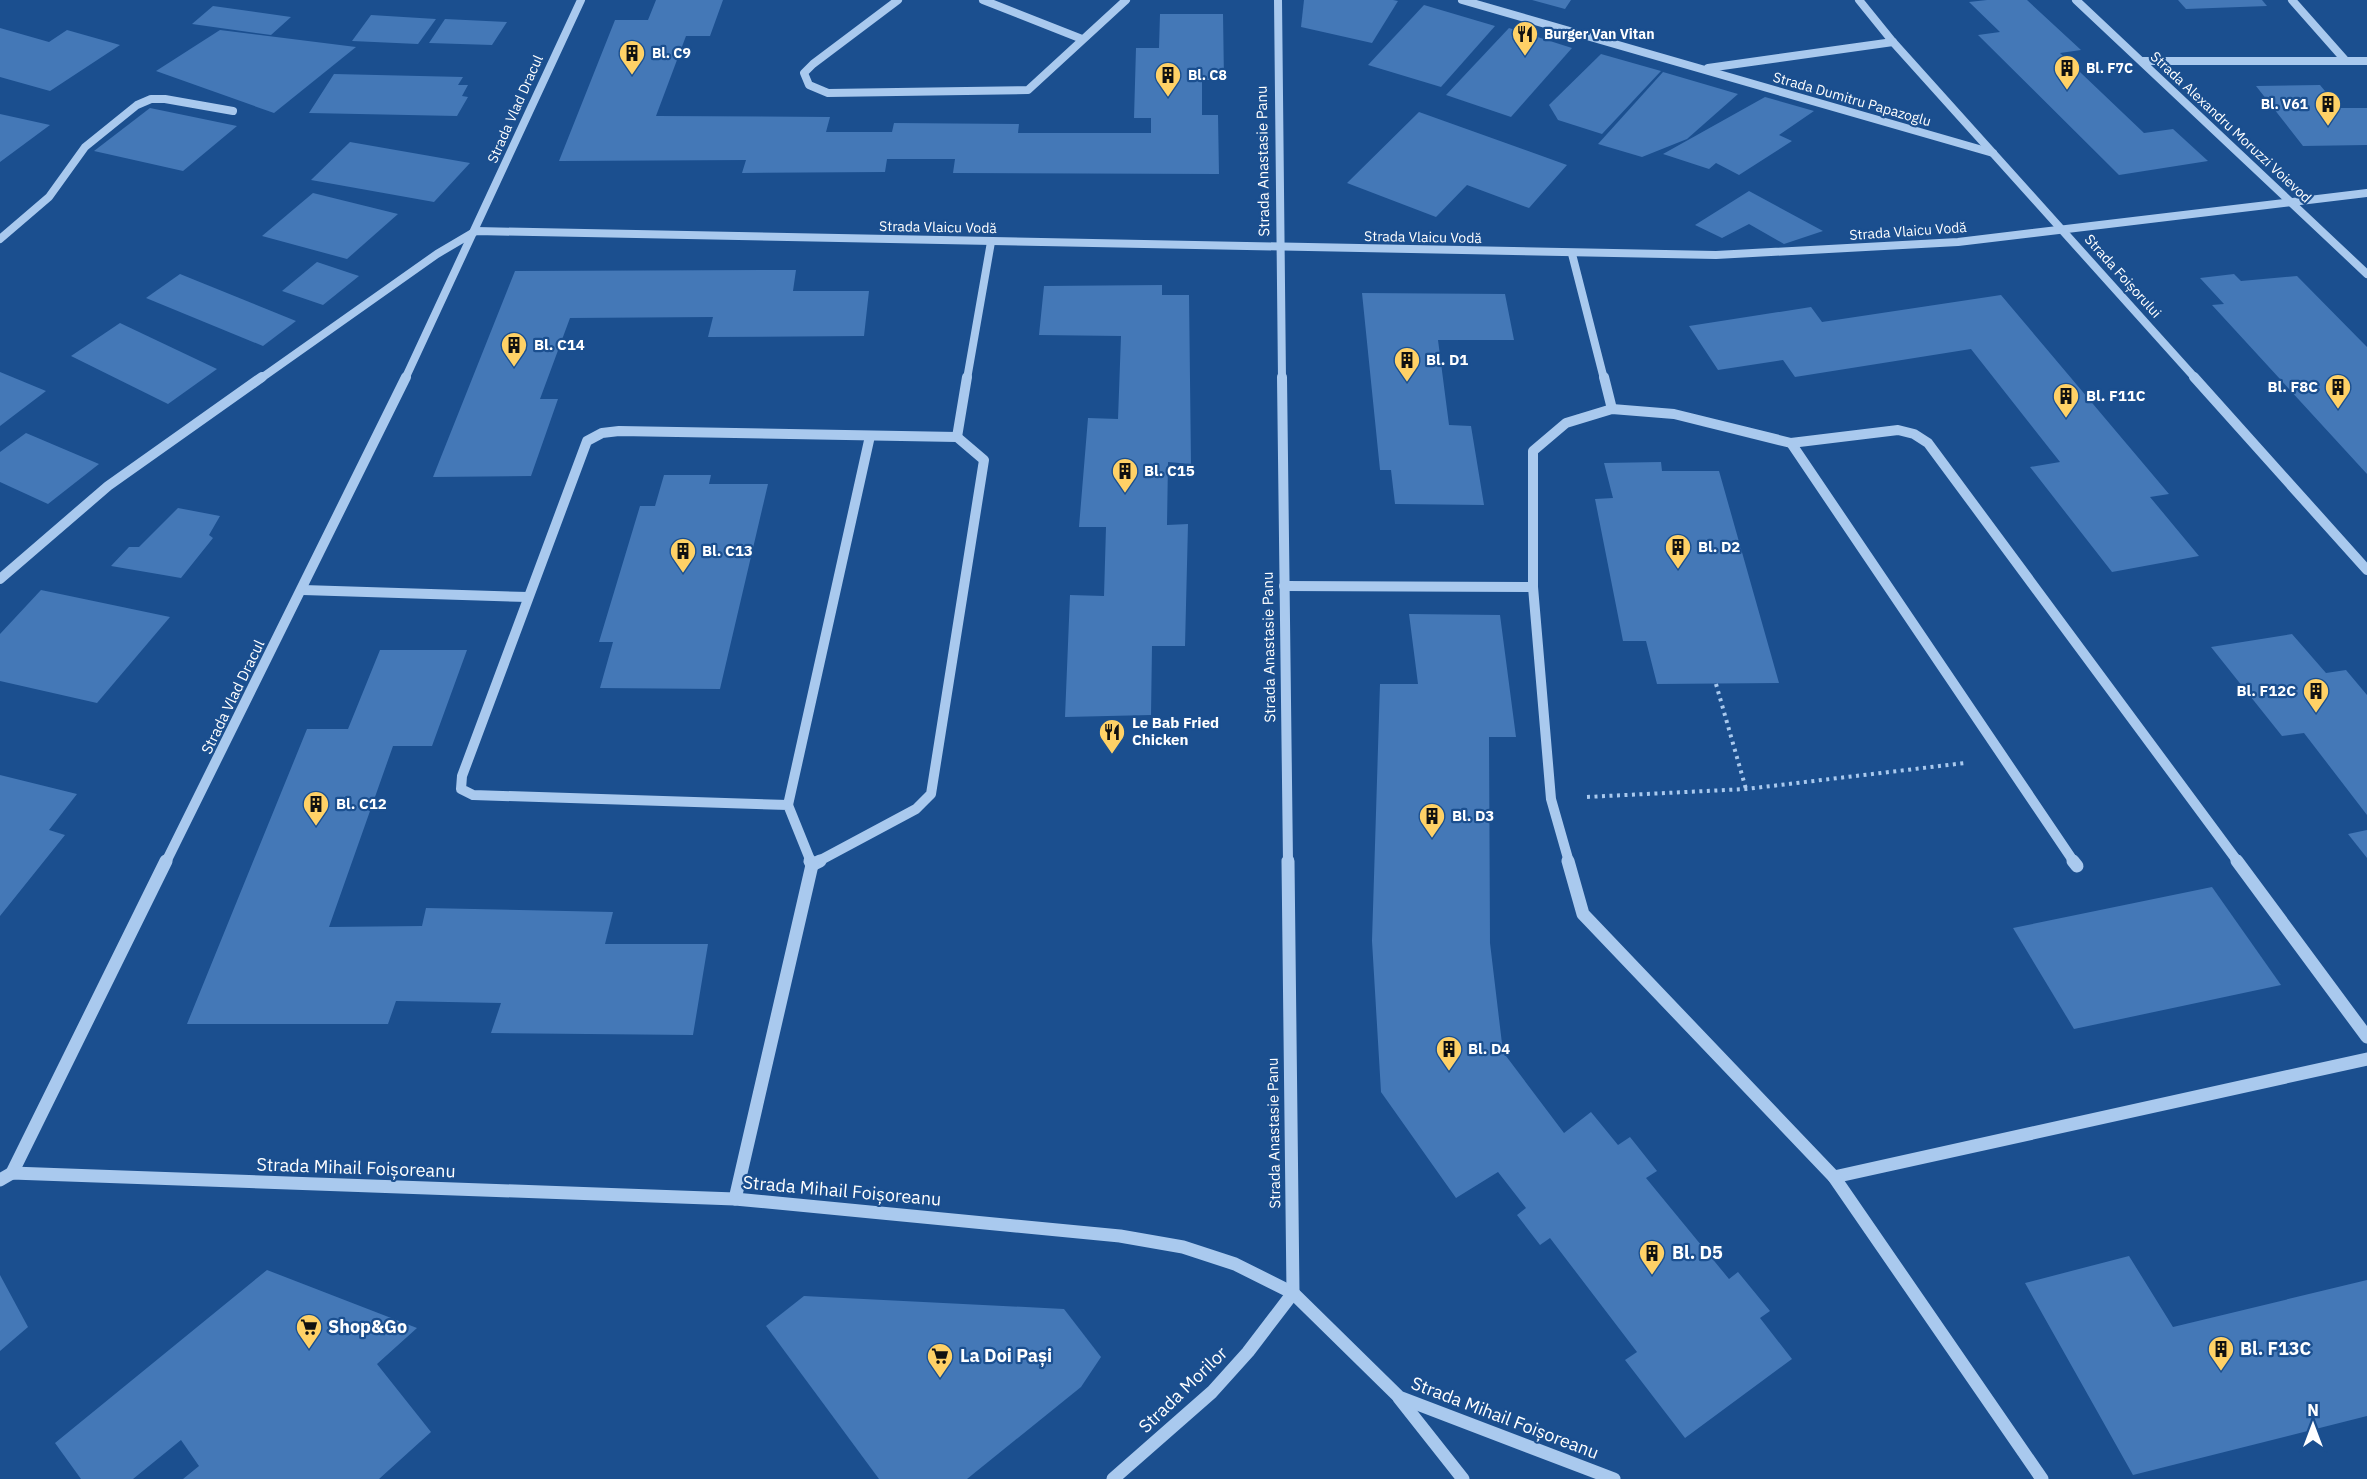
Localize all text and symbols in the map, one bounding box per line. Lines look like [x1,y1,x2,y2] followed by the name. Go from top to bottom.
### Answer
[1510,19,1540,57] restaurant icon: Burger Van Vitan
[1544,25,1655,43] place label: Burger Van Vitan
[617,38,647,76] building icon: Bl. C9
[652,44,691,62] place label: Bl. C9
[2147,48,2315,206] street label: Strada Alexandru Moruzzi Voievod
[483,52,547,166] street label: Strada Vlad Dracul
[2052,53,2082,91] building icon: Bl. F7C
[2086,59,2133,77] place label: Bl. F7C
[1153,60,1183,98] building icon: Bl. C8
[1188,66,1227,84] place label: Bl. C8
[1771,68,1933,130] street label: Strada Dumitru Papazoglu
[1252,85,1273,237] street label: Strada Anastasie Panu
[2313,89,2343,127] building icon: Bl. V61
[2261,95,2309,113] place label: Bl. V61
[879,217,997,237] street label: Strada Vlaicu Vodă
[1849,218,1968,244] street label: Strada Vlaicu Vodă
[1364,227,1482,247] street label: Strada Vlaicu Vodă
[2081,230,2165,322] street label: Strada Foișorului
[499,330,529,368] building icon: Bl. C14
[534,335,585,354] place label: Bl. C14
[1392,345,1422,383] building icon: Bl. D1
[1426,350,1468,369] place label: Bl. D1
[2323,372,2353,410] building icon: Bl. F8C
[2268,377,2318,396] place label: Bl. F8C
[2051,381,2081,419] building icon: Bl. F11C
[2086,386,2146,405] place label: Bl. F11C
[1110,456,1140,494] building icon: Bl. C15
[1144,461,1195,480] place label: Bl. C15
[1663,532,1693,570] building icon: Bl. D2
[668,536,698,574] building icon: Bl. C13
[1698,537,1740,556] place label: Bl. D2
[702,541,753,560] place label: Bl. C13
[1258,571,1279,723] street label: Strada Anastasie Panu
[197,637,268,757] street label: Strada Vlad Dracul
[2301,676,2331,714] building icon: Bl. F12C
[2237,681,2296,700] place label: Bl. F12C
[1132,713,1219,749] place label: Le Bab Fried Chicken
[1097,717,1127,755] restaurant icon: Le Bab Fried Chicken
[301,789,331,827] building icon: Bl. C12
[336,794,387,813] place label: Bl. C12
[1417,801,1447,839] building icon: Bl. D3
[1452,806,1494,825] place label: Bl. D3
[1434,1034,1464,1072] building icon: Bl. D4
[1468,1039,1510,1058] place label: Bl. D4
[1263,1057,1284,1209] street label: Strada Anastasie Panu
[256,1153,456,1182] street label: Strada Mihail Foișoreanu
[742,1170,942,1211] street label: Strada Mihail Foișoreanu
[1637,1238,1667,1276] building icon: Bl. D5
[1672,1241,1723,1264] place label: Bl. D5
[294,1312,324,1350] supermarket icon: Shop&Go
[328,1315,407,1338] place label: Shop&Go
[2206,1334,2236,1372] building icon: Bl. F13C
[2240,1337,2312,1360] place label: Bl. F13C
[925,1341,955,1379] supermarket icon: La Doi Pași
[1133,1341,1232,1438] street label: Strada Morilor
[960,1344,1052,1367] place label: La Doi Pași
[1408,1371,1602,1464] street label: Strada Mihail Foișoreanu
[2283,1395,2343,1455] north arrow
[2307,1400,2319,1420] text: N

